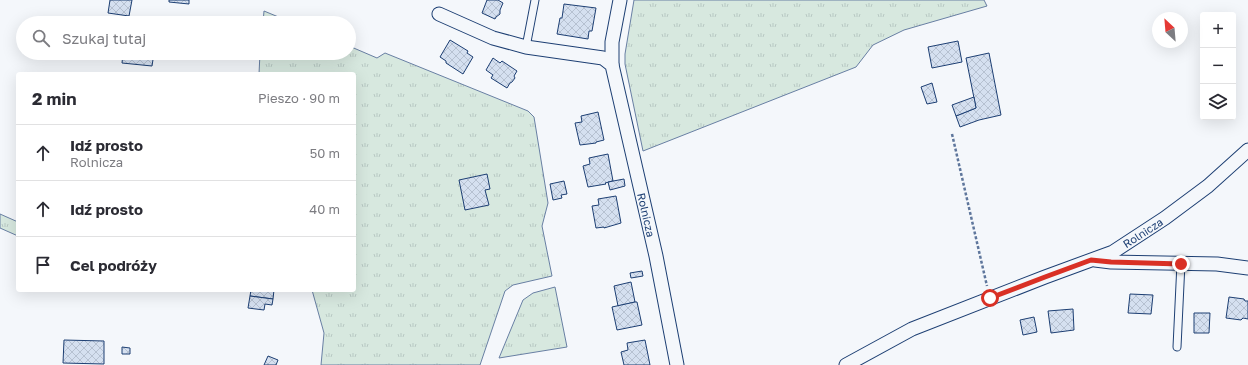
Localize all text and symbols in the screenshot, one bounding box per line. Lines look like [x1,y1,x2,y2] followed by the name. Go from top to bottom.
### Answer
[1152,12,1188,48] north arrow
[1200,12,1236,120] map controls
[1200,12,1236,48] button: +
[16,16,356,60] search box
[30,27,52,49] icon: search
[62,29,146,47] text: Szukaj tutaj
[1200,48,1236,84] button: −
[1200,84,1236,120] button: layers
[32,88,76,109] text: 2 min
[258,90,340,106] text: Pieszo · 90 m
[70,136,143,154] text: Idź prosto
[32,142,54,164] icon: ahead
[310,145,340,161] text: 50 m
[70,154,123,170] text: Rolnicza
[635,191,658,238] street label: Rolnicza
[32,198,54,220] icon: ahead
[70,200,143,218] text: Idź prosto
[309,201,340,217] text: 40 m
[1120,215,1165,250] street label: Rolnicza
[32,254,54,276] icon: arrive
[1172,255,1190,273] route end
[70,256,157,274] text: Cel podróży
[981,289,999,307] route start

